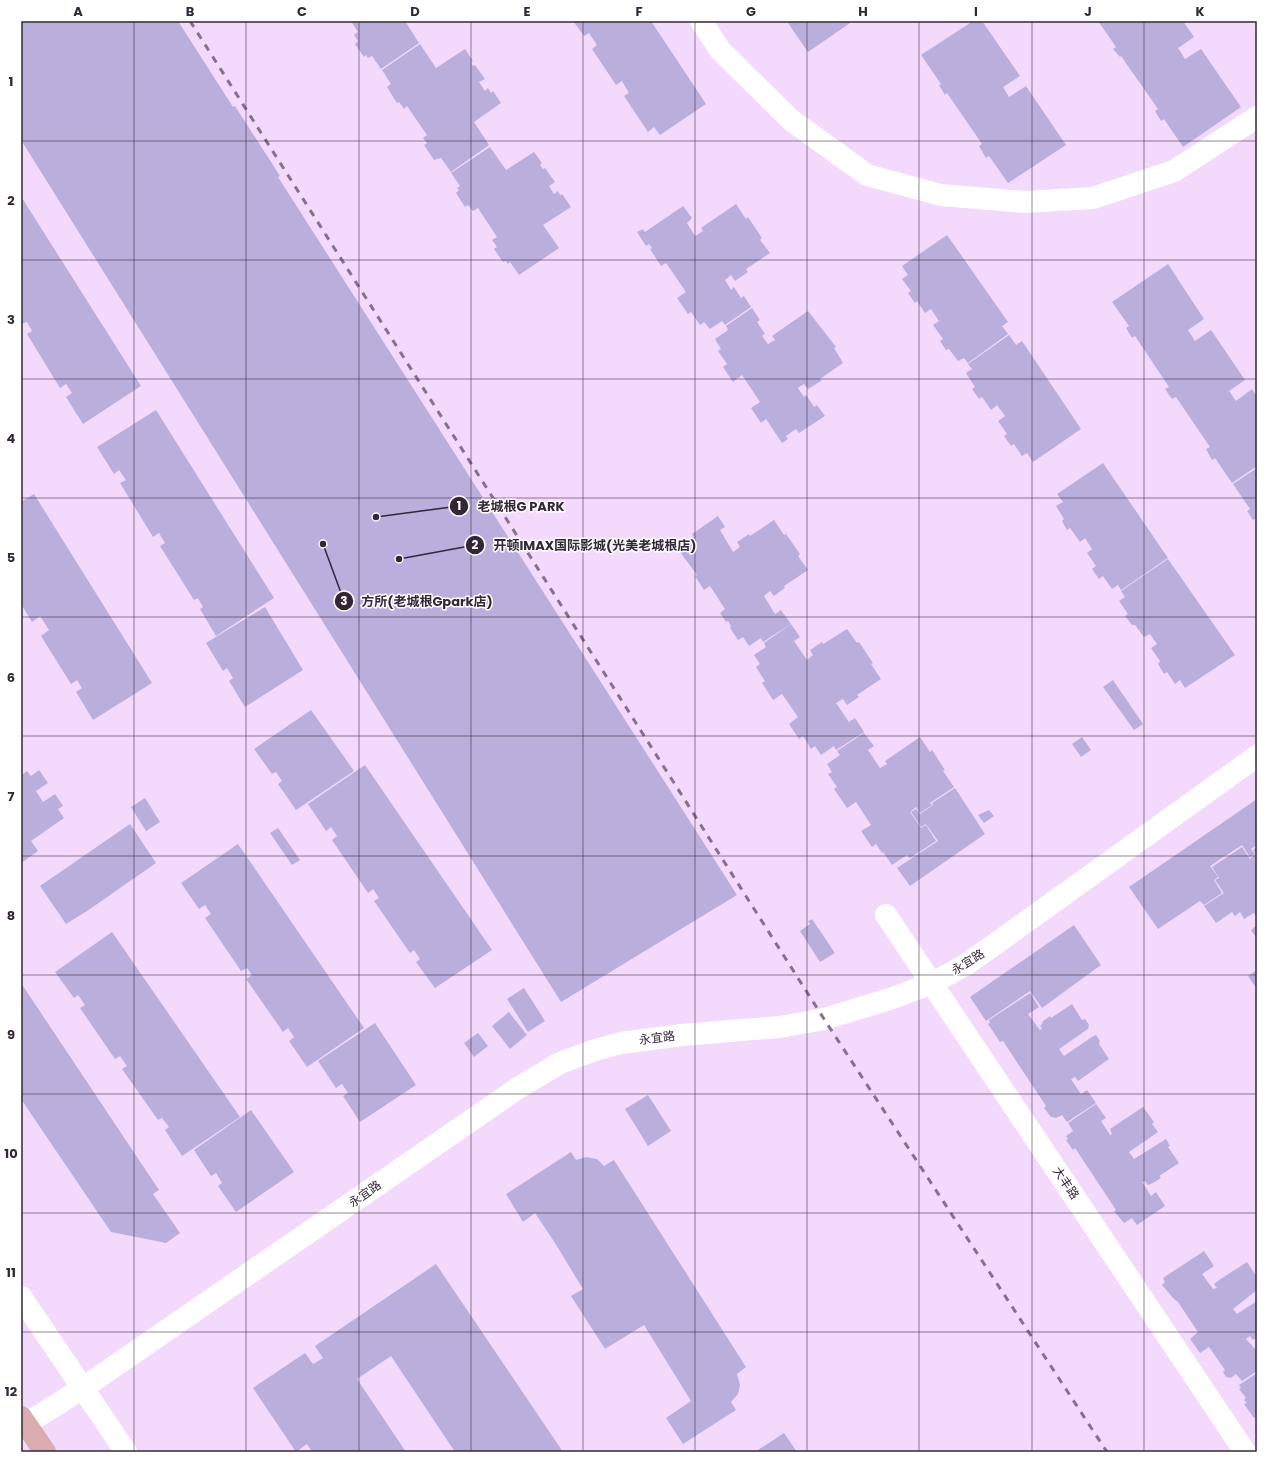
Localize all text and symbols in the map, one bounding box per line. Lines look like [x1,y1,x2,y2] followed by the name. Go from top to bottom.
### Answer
[73,2,83,21] text: A
[186,2,195,21] text: B
[297,2,307,21] text: C
[410,2,420,21] text: D
[523,2,531,21] text: E
[635,2,643,21] text: F
[746,2,756,21] text: G
[858,2,868,21] text: H
[974,2,978,21] text: I
[1084,2,1092,21] text: J
[1195,2,1205,21] text: K
[9,72,13,91] text: 1
[7,191,15,210] text: 2
[7,310,15,329] text: 3
[7,429,16,448] text: 4
[449,494,572,519] callout: 老城根G PARK
[457,497,461,514] text: 1
[478,497,564,516] text: 老城根G PARK
[465,533,705,558] callout: 开顿IMAX国际影城(光美老城根店)
[472,536,479,553] text: 2
[493,536,697,555] text: 开顿IMAX国际影城(光美老城根店)
[7,548,15,567] text: 5
[334,589,501,614] callout: 方所(老城根Gpark店)
[340,592,348,609] text: 3
[361,592,493,611] text: 方所(老城根Gpark店)
[7,668,15,687] text: 6
[8,787,15,806] text: 7
[7,906,15,925] text: 8
[948,945,988,978] street label: 永宜路
[7,1025,15,1044] text: 9
[638,1027,676,1048] street label: 永宜路
[4,1144,18,1163] text: 10
[1049,1163,1084,1202] street label: 大丰路
[345,1176,384,1211] street label: 永宜路
[6,1263,16,1282] text: 11
[5,1382,18,1401] text: 12

